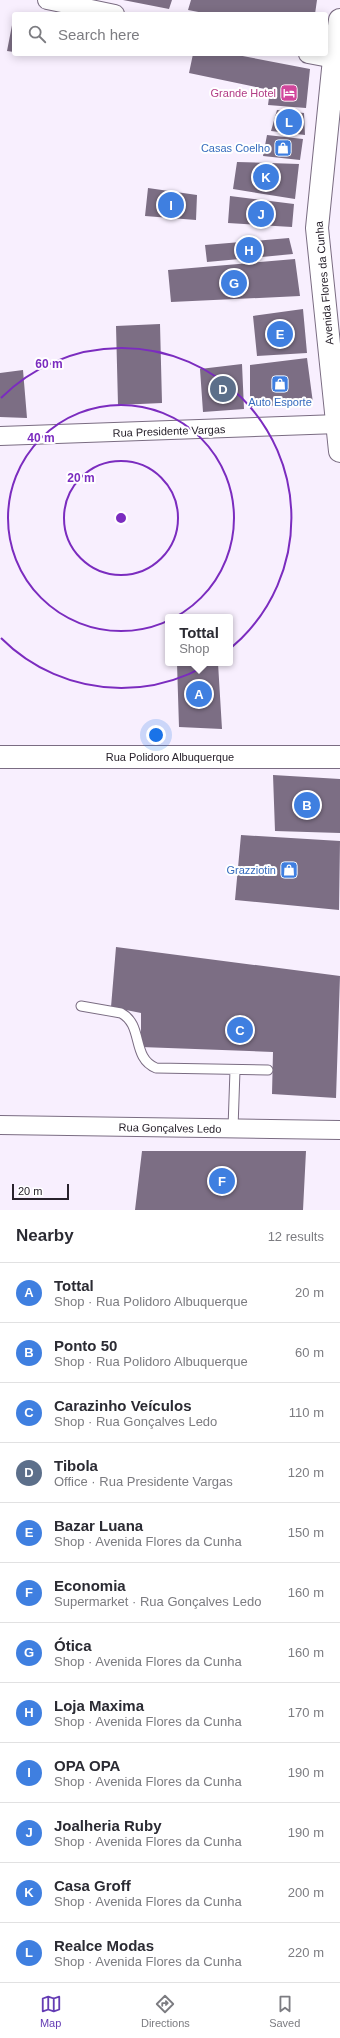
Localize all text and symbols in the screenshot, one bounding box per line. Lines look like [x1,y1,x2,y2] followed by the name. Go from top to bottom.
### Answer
[12,12,328,56] search box
[26,23,48,45] icon: search
[58,26,140,43] text: Search here
[279,83,299,103] hotel icon: Grande Hotel
[211,87,276,99] place label: Grande Hotel
[276,107,302,137] pin: L
[273,138,293,158] shop icon: Casas Coelho
[201,142,270,154] place label: Casas Coelho
[253,162,279,192] pin: K
[158,190,184,220] pin: I
[248,199,274,229] pin: J
[313,220,335,345] street label: Avenida Flores da Cunha
[236,235,262,265] pin: H
[221,268,247,298] pin: G
[267,319,293,349] pin: E
[35,357,63,371] text: 60 m
[210,374,236,404] pin: D
[270,374,290,394] shop icon: Auto Esporte
[248,396,312,408] place label: Auto Esporte
[112,423,226,439] street label: Rua Presidente Vargas
[27,431,55,445] text: 40 m
[67,471,95,485] text: 20 m
[114,511,128,525] centre of rings
[165,614,233,666] popup
[179,624,219,641] text: Tottal
[179,641,210,656] text: Shop
[186,679,212,709] pin: A
[146,725,166,745] your location
[106,751,234,763] street label: Rua Polidoro Albuquerque
[294,790,320,820] pin: B
[279,860,299,880] shop icon: Grazziotin
[226,864,276,876] place label: Grazziotin
[227,1015,253,1045] pin: C
[119,1121,221,1135] street label: Rua Gonçalves Ledo
[209,1166,235,1196] pin: F
[12,1182,69,1201] scale bar
[18,1185,42,1197] text: 20 m
[16,1226,74,1245] text: Nearby
[268,1229,324,1244] text: 12 results
[54,1277,94,1294] text: Tottal
[24,1285,34,1300] text: A
[295,1285,324,1300] text: 20 m
[54,1294,248,1309] text: Shop · Rua Polidoro Albuquerque
[54,1337,117,1354] text: Ponto 50
[24,1345,34,1360] text: B
[295,1345,324,1360] text: 60 m
[54,1354,248,1369] text: Shop · Rua Polidoro Albuquerque
[54,1397,192,1414] text: Carazinho Veículos
[24,1405,34,1420] text: C
[289,1405,324,1420] text: 110 m
[54,1414,217,1429] text: Shop · Rua Gonçalves Ledo
[54,1457,98,1474] text: Tibola
[24,1465,34,1480] text: D
[288,1465,324,1480] text: 120 m
[54,1474,233,1489] text: Office · Rua Presidente Vargas
[54,1517,143,1534] text: Bazar Luana
[25,1525,33,1540] text: E
[288,1525,324,1540] text: 150 m
[54,1534,242,1549] text: Shop · Avenida Flores da Cunha
[54,1577,126,1594] text: Economia
[25,1585,33,1600] text: F
[288,1585,324,1600] text: 160 m
[54,1594,261,1609] text: Supermarket · Rua Gonçalves Ledo
[54,1637,92,1654] text: Ótica
[24,1645,34,1660] text: G
[288,1645,324,1660] text: 160 m
[54,1654,242,1669] text: Shop · Avenida Flores da Cunha
[54,1697,144,1714] text: Loja Maxima
[24,1705,34,1720] text: H
[288,1705,324,1720] text: 170 m
[54,1714,242,1729] text: Shop · Avenida Flores da Cunha
[54,1757,120,1774] text: OPA OPA
[27,1765,31,1780] text: I
[288,1765,324,1780] text: 190 m
[54,1774,242,1789] text: Shop · Avenida Flores da Cunha
[54,1817,162,1834] text: Joalheria Ruby
[25,1825,33,1840] text: J
[288,1825,324,1840] text: 190 m
[54,1834,242,1849] text: Shop · Avenida Flores da Cunha
[54,1877,131,1894] text: Casa Groff
[24,1885,34,1900] text: K
[288,1885,324,1900] text: 200 m
[54,1894,242,1909] text: Shop · Avenida Flores da Cunha
[54,1937,154,1954] text: Realce Modas
[25,1945,33,1960] text: L
[288,1945,324,1960] text: 220 m
[54,1954,242,1969] text: Shop · Avenida Flores da Cunha
[40,1993,62,2029] tab: Map
[141,1993,190,2029] tab: Directions
[269,1993,300,2029] tab: Saved

